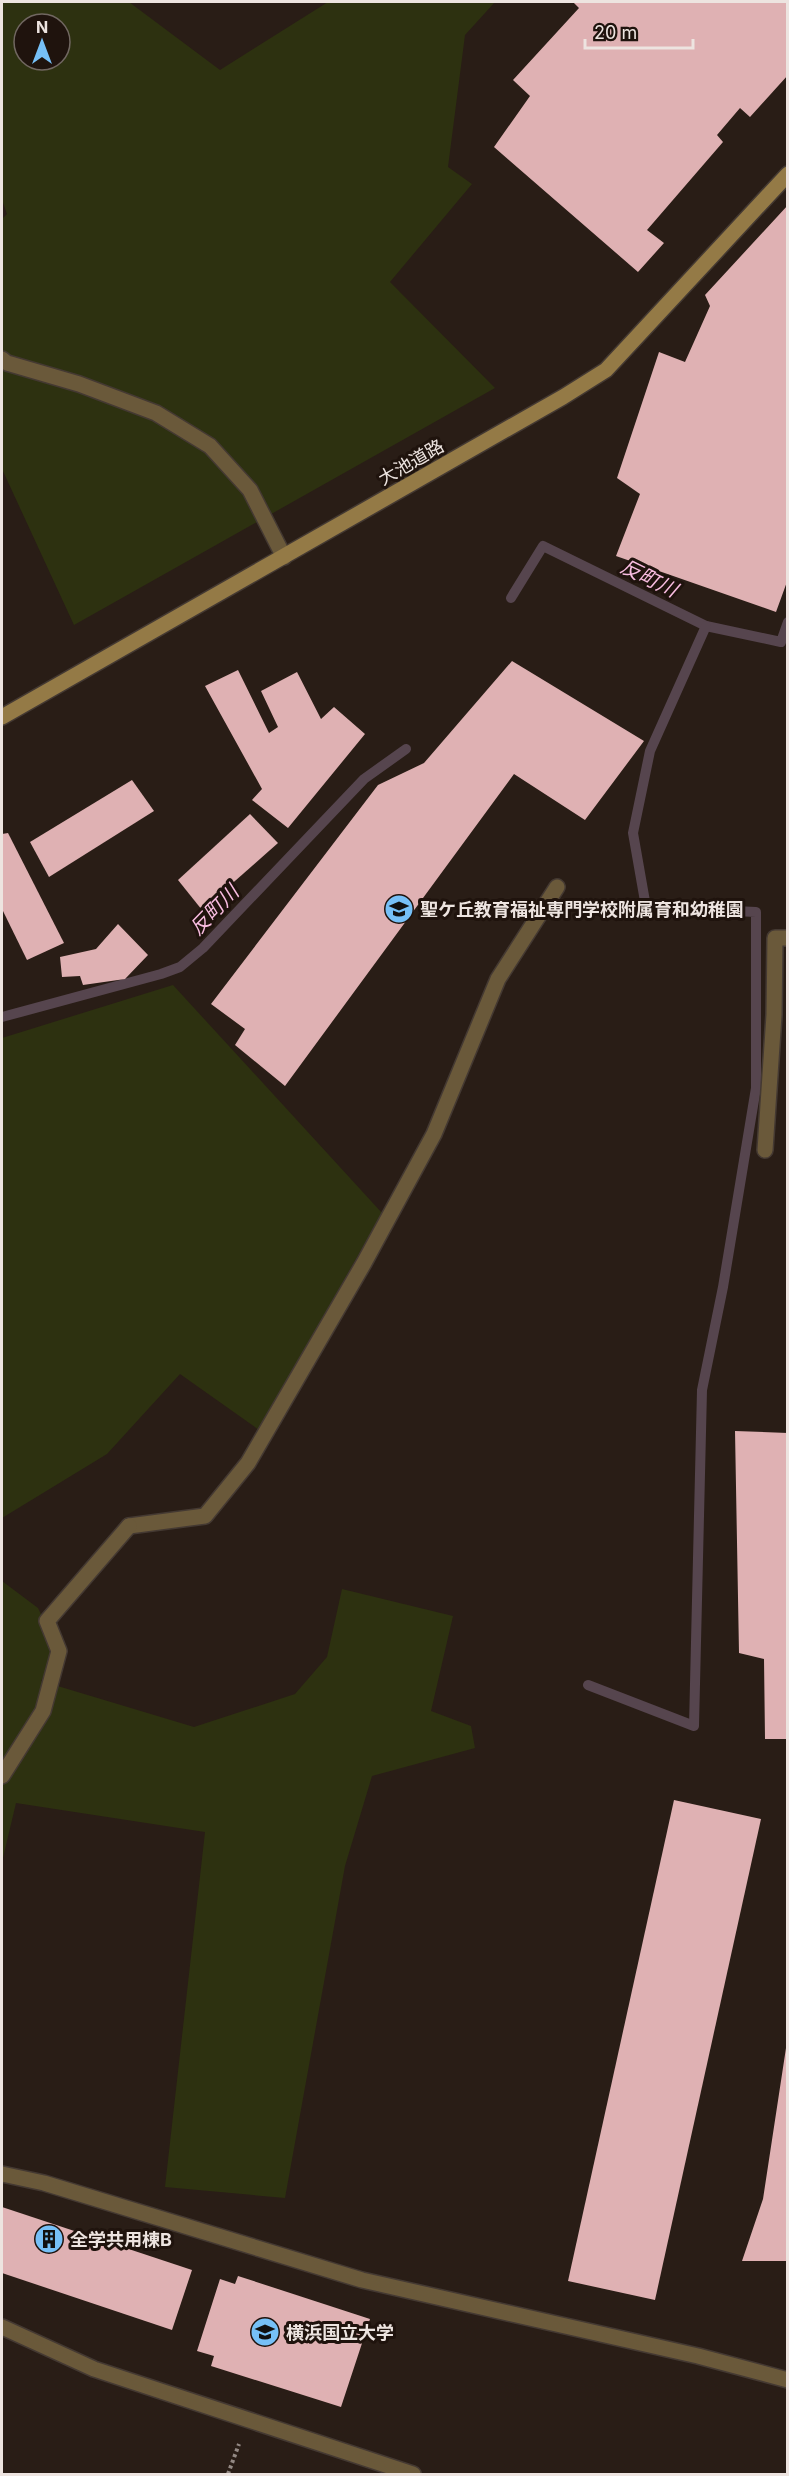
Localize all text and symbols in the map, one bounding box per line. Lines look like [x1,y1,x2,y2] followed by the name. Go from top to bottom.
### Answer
[12,12,72,72] north arrow
[585,12,693,50] scale bar
[36,17,48,37] text: N
[594,22,637,43] text: 20 m
[375,435,447,489] street label: 大池道路
[617,554,683,603] water label: 反町川
[185,879,245,940] water label: 反町川
[383,893,415,925] school or university icon: 聖ケ丘教育福祉専門学校附属育和幼稚園
[420,899,744,920] place label: 聖ケ丘教育福祉専門学校附属育和幼稚園
[33,2223,65,2255] building icon: 全学共用棟B
[70,2229,172,2250] place label: 全学共用棟B
[249,2316,281,2348] school or university icon: 横浜国立大学
[286,2322,394,2343] place label: 横浜国立大学

